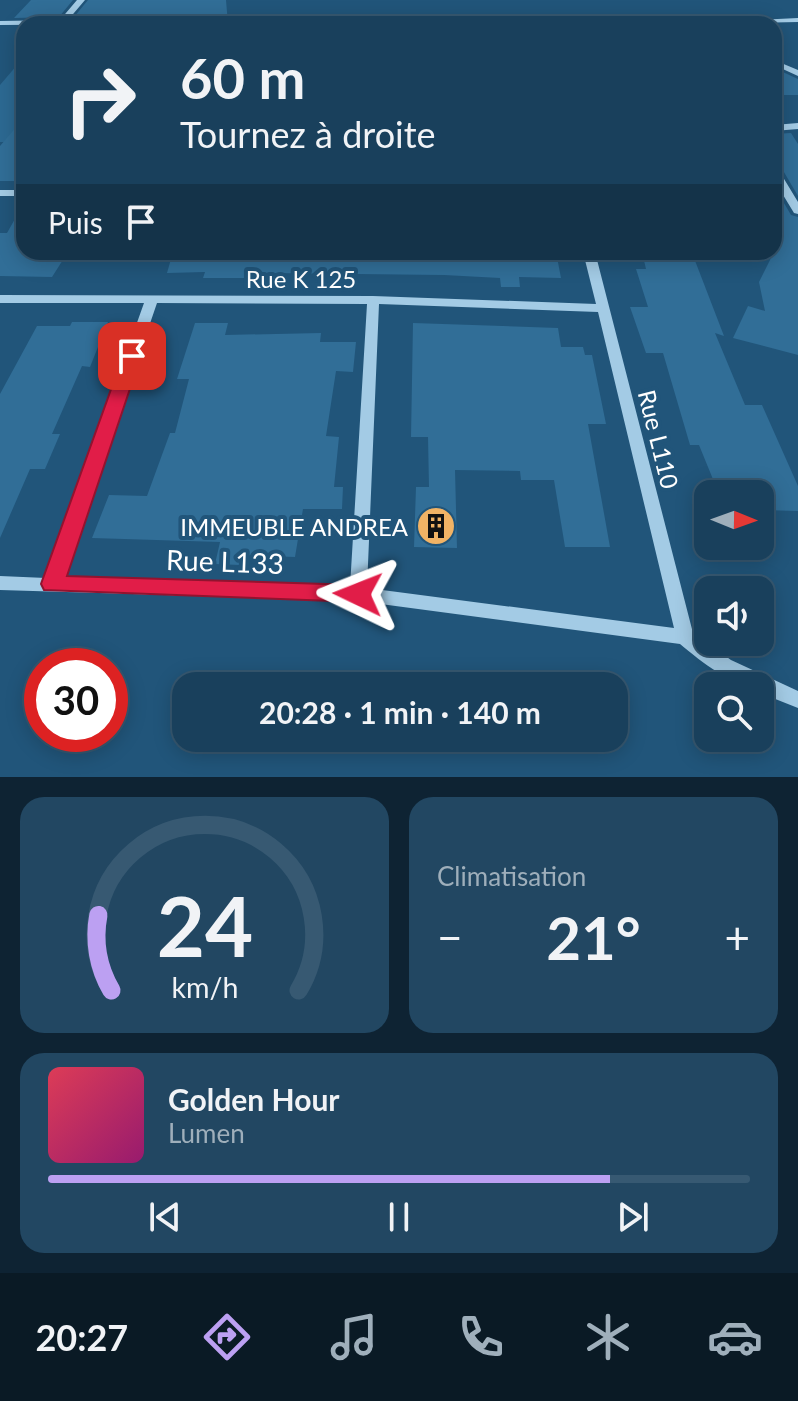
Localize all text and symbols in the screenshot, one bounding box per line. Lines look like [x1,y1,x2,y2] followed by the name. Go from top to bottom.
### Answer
[180,44,305,111] text: 60 m
[48,48,152,152] icon: right
[180,112,436,156] text: Tournez à droite
[119,200,163,244] icon: arrive
[48,204,103,240] text: Puis
[246,264,356,293] street label: Rue K 125
[98,322,166,390] pin
[110,334,154,378] icon: arrive
[633,387,685,491] street label: Rue L110
[694,480,774,560] north arrow
[694,480,774,752] map controls
[415,505,457,547] building icon: IMMEUBLE ANDREA
[180,512,409,541] place label: IMMEUBLE ANDREA
[166,542,284,580] street label: Rue L133
[316,552,400,636] position arrow
[694,576,774,656] button: sound
[24,648,128,752] speed limit sign: 30
[694,672,774,752] button: search
[259,694,541,730] text: 20:28 · 1 min · 140 m
[437,860,586,892] text: Climatisation
[156,875,253,975] text: 24
[546,901,641,973] text: 21°
[437,911,463,963] text: −
[724,911,750,963] text: +
[171,970,238,1004] text: km/h
[168,1081,340,1117] text: Golden Hour
[168,1117,245,1149] text: Lumen
[143,1195,187,1239] icon: previous
[377,1195,421,1239] icon: pause
[611,1195,655,1239] icon: next
[199,1309,255,1365] icon: directions
[326,1309,382,1365] icon: music
[453,1309,509,1365] icon: phone
[580,1309,636,1365] icon: climate
[707,1309,763,1365] icon: car
[35,1315,128,1359] text: 20:27

